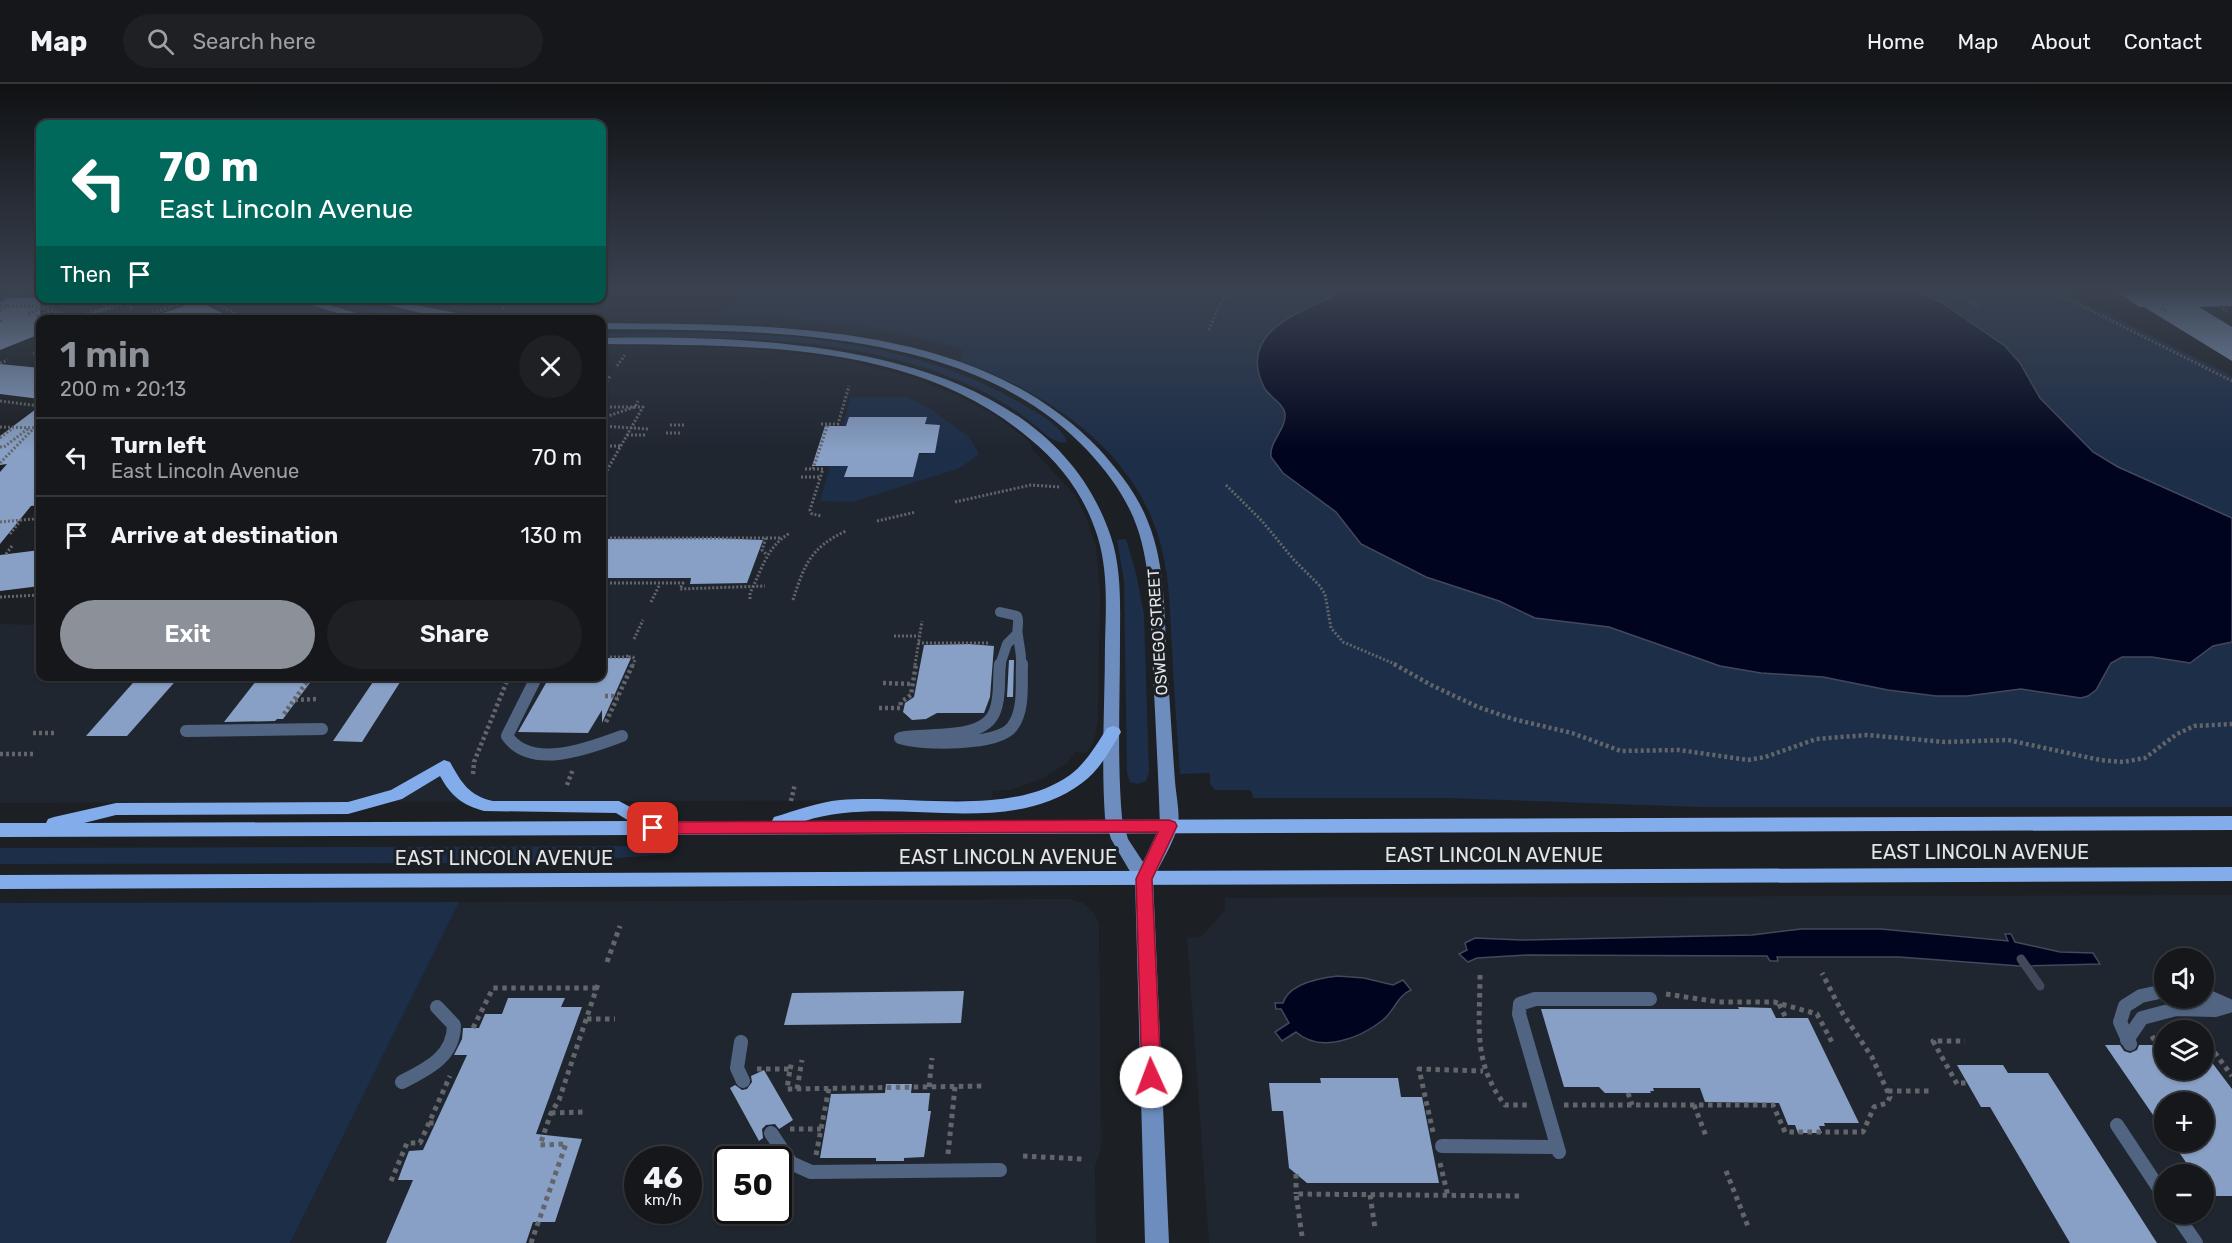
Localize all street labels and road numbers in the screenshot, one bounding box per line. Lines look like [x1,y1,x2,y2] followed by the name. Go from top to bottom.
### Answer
[1144,568,1171,696] street label: OSWEGO STREET
[1871,840,2089,864] street label: EAST LINCOLN AVENUE
[1385,843,1603,867] street label: EAST LINCOLN AVENUE
[899,845,1117,869] street label: EAST LINCOLN AVENUE
[395,846,613,870] street label: EAST LINCOLN AVENUE

